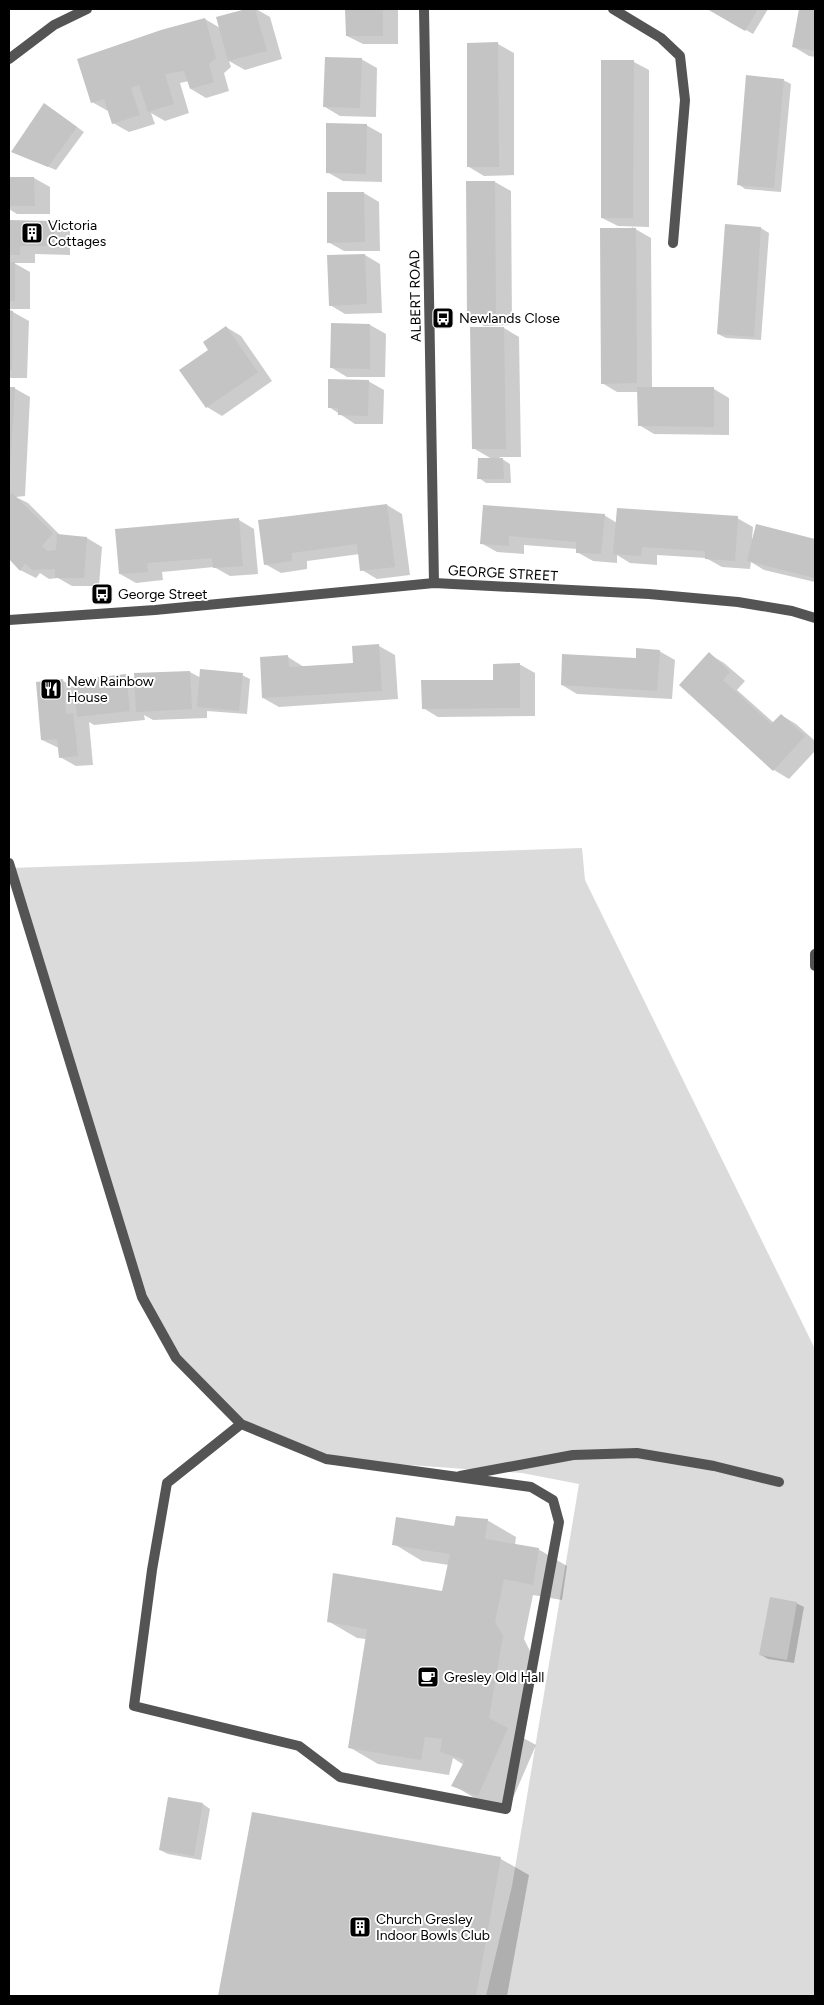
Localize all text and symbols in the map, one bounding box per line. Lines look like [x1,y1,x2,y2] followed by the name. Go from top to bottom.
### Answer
[48,217,106,250] place label: Victoria Cottages
[20,221,44,245] building icon: Victoria Cottages
[406,250,425,342] street label: ALBERT ROAD
[431,306,455,330] bus stop icon: Newlands Close
[459,310,560,327] place label: Newlands Close
[447,562,559,585] street label: GEORGE STREET
[90,582,114,606] bus stop icon: George Street
[118,586,208,603] place label: George Street
[67,673,154,706] place label: New Rainbow House
[39,677,63,701] restaurant icon: New Rainbow House
[416,1665,440,1689] cafe icon: Gresley Old Hall
[444,1669,544,1686] place label: Gresley Old Hall
[376,1911,490,1944] place label: Church Gresley Indoor Bowls Club
[348,1915,372,1939] building icon: Church Gresley Indoor Bowls Club

